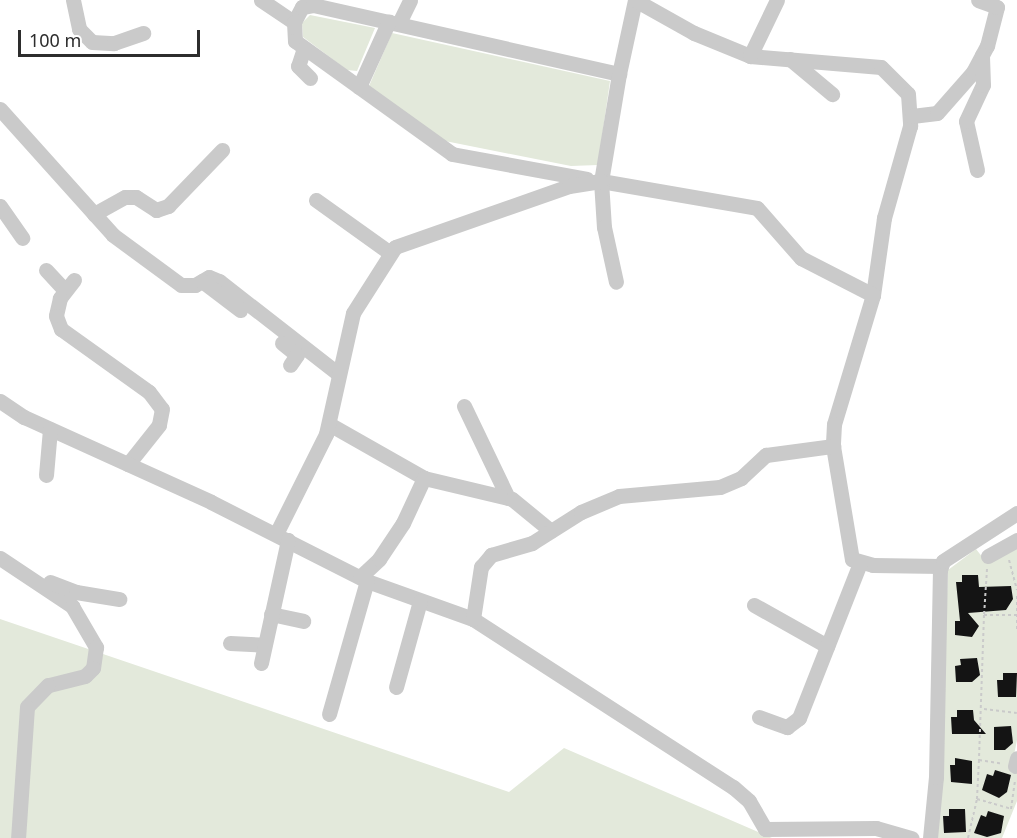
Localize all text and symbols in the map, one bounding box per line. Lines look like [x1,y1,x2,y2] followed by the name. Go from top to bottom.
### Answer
[21,18,202,56] scale bar
[29,28,81,52] text: 100 m

